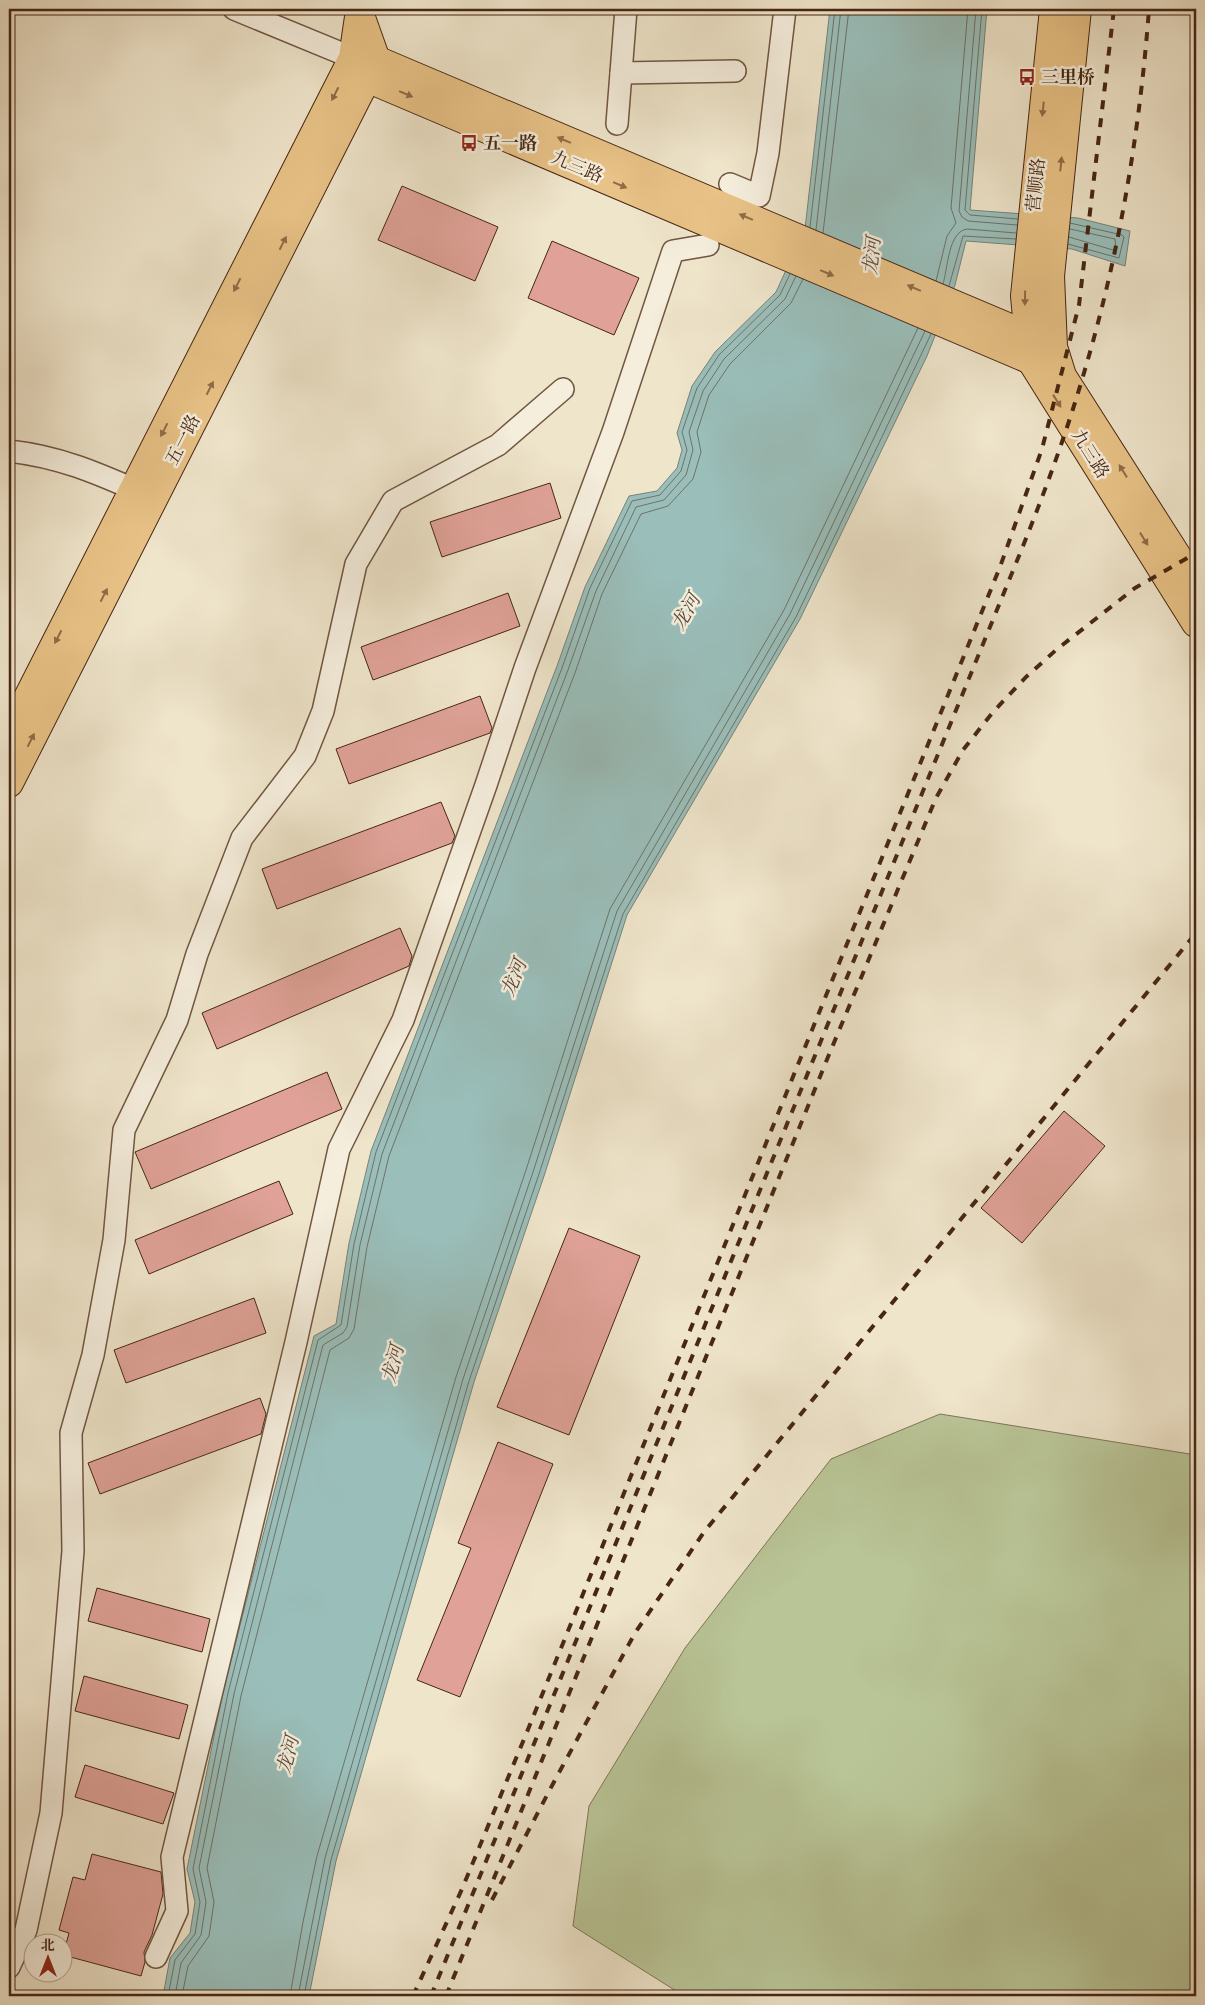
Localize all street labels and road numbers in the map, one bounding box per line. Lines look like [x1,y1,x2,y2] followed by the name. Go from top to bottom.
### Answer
[548,146,606,188] street label: 九三路
[1022,157,1050,213] street label: 营顺路
[160,411,206,469] street label: 五一路
[1066,425,1114,483] street label: 九三路

